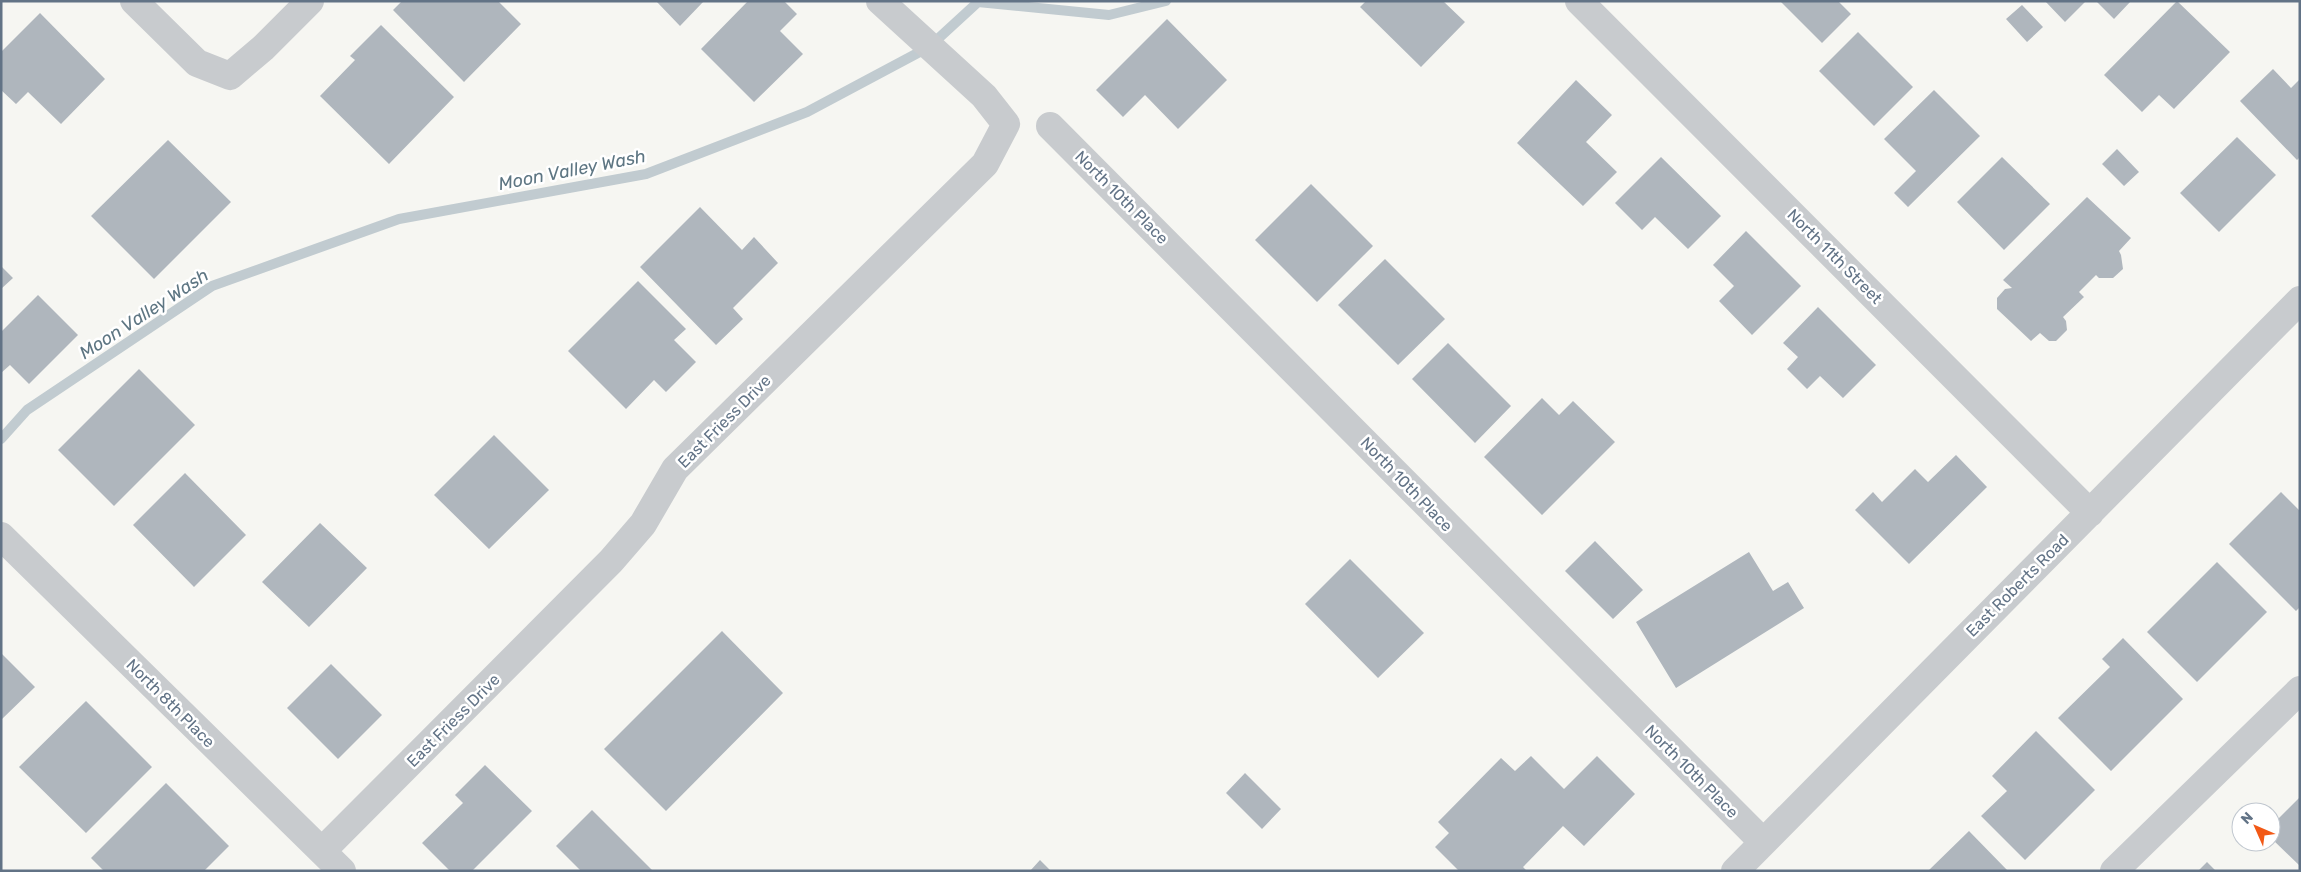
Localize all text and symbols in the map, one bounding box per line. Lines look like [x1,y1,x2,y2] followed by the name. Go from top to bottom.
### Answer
[497,145,647,195] water label: Moon Valley Wash
[1071,147,1172,248] street label: North 10th Place
[1783,205,1886,308] street label: North 11th Street
[75,264,213,364] water label: Moon Valley Wash
[674,371,775,472] street label: East Friess Drive
[1357,433,1457,536] street label: North 10th Place
[1962,530,2073,641] street label: East Roberts Road
[122,655,219,752] street label: North 8th Place
[403,670,504,771] street label: East Friess Drive
[1641,721,1742,822] street label: North 10th Place
[2231,802,2281,852] north arrow
[2238,809,2257,828] text: N

